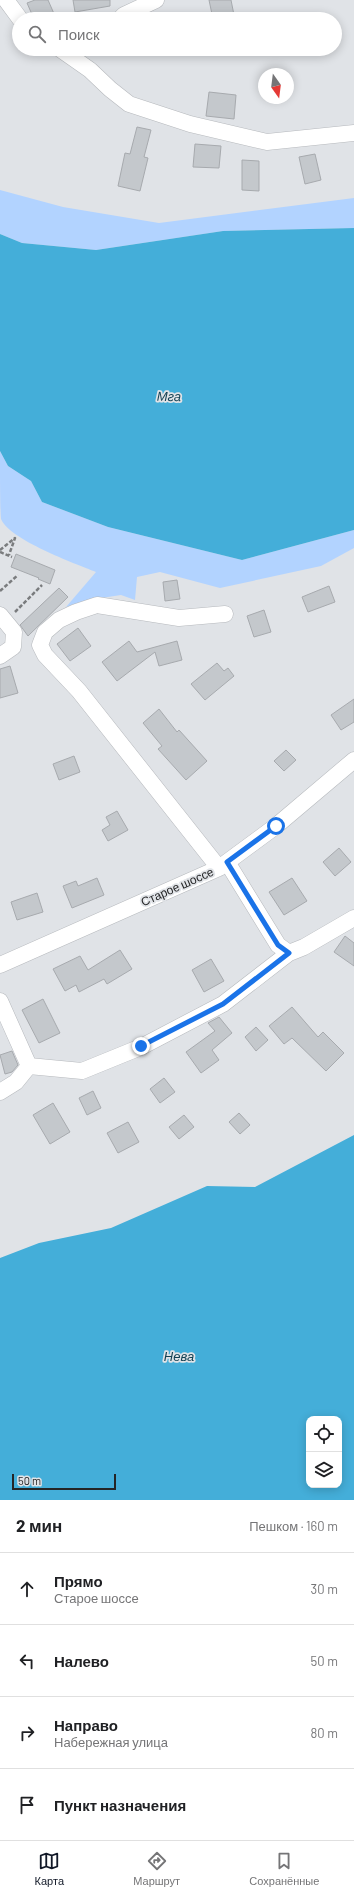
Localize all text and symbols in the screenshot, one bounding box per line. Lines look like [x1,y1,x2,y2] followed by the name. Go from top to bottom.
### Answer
[12,12,342,56] search box
[26,23,48,45] icon: search
[58,25,100,43] text: Поиск
[258,68,294,104] north arrow
[157,388,181,404] water label: Мга
[267,817,285,835] route start
[138,864,216,909] street label: Старое шоссе
[132,1037,150,1055] route end
[164,1348,194,1364] water label: Нева
[306,1416,342,1488] map controls
[306,1416,342,1452] button: locate
[306,1452,342,1488] button: layers
[12,1472,116,1491] scale bar
[18,1474,41,1487] text: 50 m
[16,1515,62,1535] text: 2 мин
[249,1518,338,1534] text: Пешком · 160 m
[54,1572,103,1590] text: Прямо
[16,1578,38,1600] icon: ahead
[311,1581,338,1597] text: 30 m
[54,1590,139,1606] text: Старое шоссе
[16,1650,38,1672] icon: left
[54,1652,109,1670] text: Налево
[311,1653,338,1669] text: 50 m
[54,1716,118,1734] text: Направо
[16,1722,38,1744] icon: right
[311,1725,338,1741] text: 80 m
[54,1734,168,1750] text: Набережная улица
[16,1794,38,1816] icon: arrive
[54,1796,186,1814] text: Пункт назначения
[35,1850,64,1887] tab: Карта
[133,1850,180,1887] tab: Маршрут
[249,1850,319,1887] tab: Сохранённые

